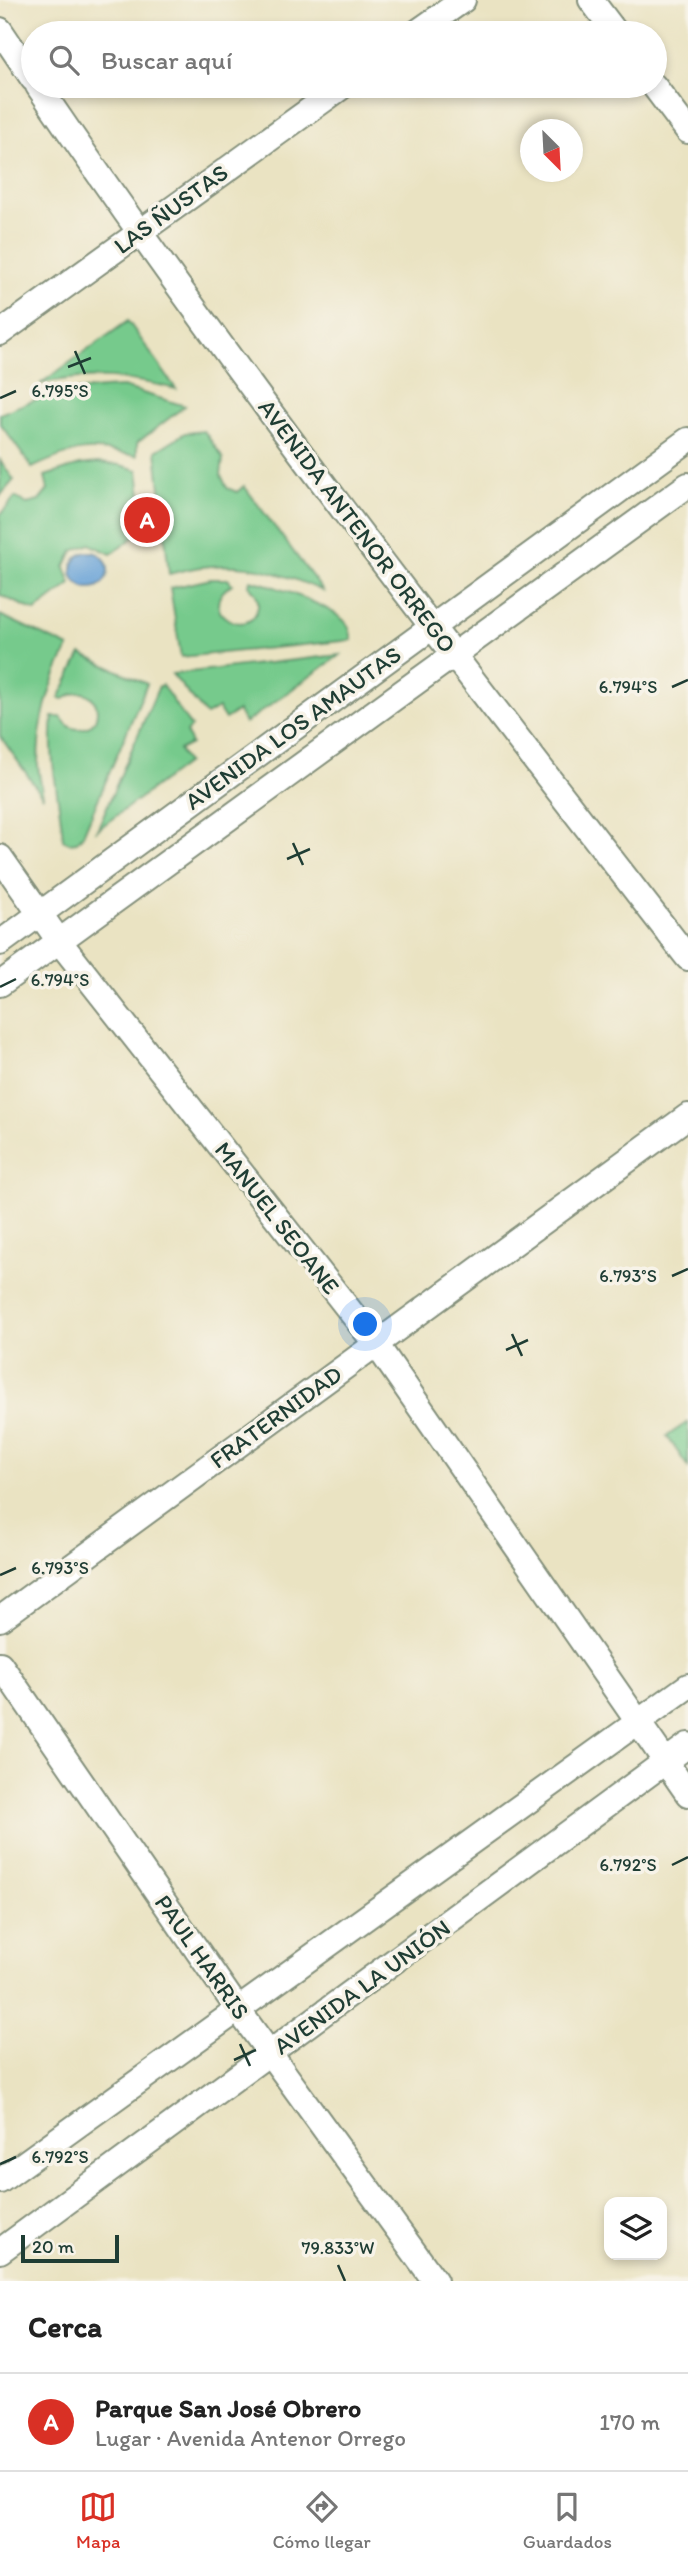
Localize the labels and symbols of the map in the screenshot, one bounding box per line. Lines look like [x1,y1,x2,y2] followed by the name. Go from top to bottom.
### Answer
[520,119,583,182] north arrow
[108,157,234,260] street label: LAS ÑUSTAS
[31,380,89,402] text: 6.795°S
[253,393,462,658] street label: AVENIDA ANTENOR ORREGO
[124,494,170,546] pin: A
[179,639,406,816] street label: AVENIDA LOS AMAUTAS
[599,676,657,698] text: 6.794°S
[31,969,89,991] text: 6.794°S
[209,1135,346,1300] street label: MANUEL SEOANE
[599,1265,657,1287] text: 6.793°S
[348,1307,382,1341] your location
[204,1359,348,1474] street label: FRATERNIDAD
[31,1557,89,1579] text: 6.793°S
[599,1854,657,1876] text: 6.792°S
[149,1889,256,2025] street label: PAUL HARRIS
[268,1913,456,2060] street label: AVENIDA LA UNIÓN
[31,2146,89,2168] text: 6.792°S
[21,2232,119,2264] scale bar
[302,2237,374,2259] text: 79.833°W

